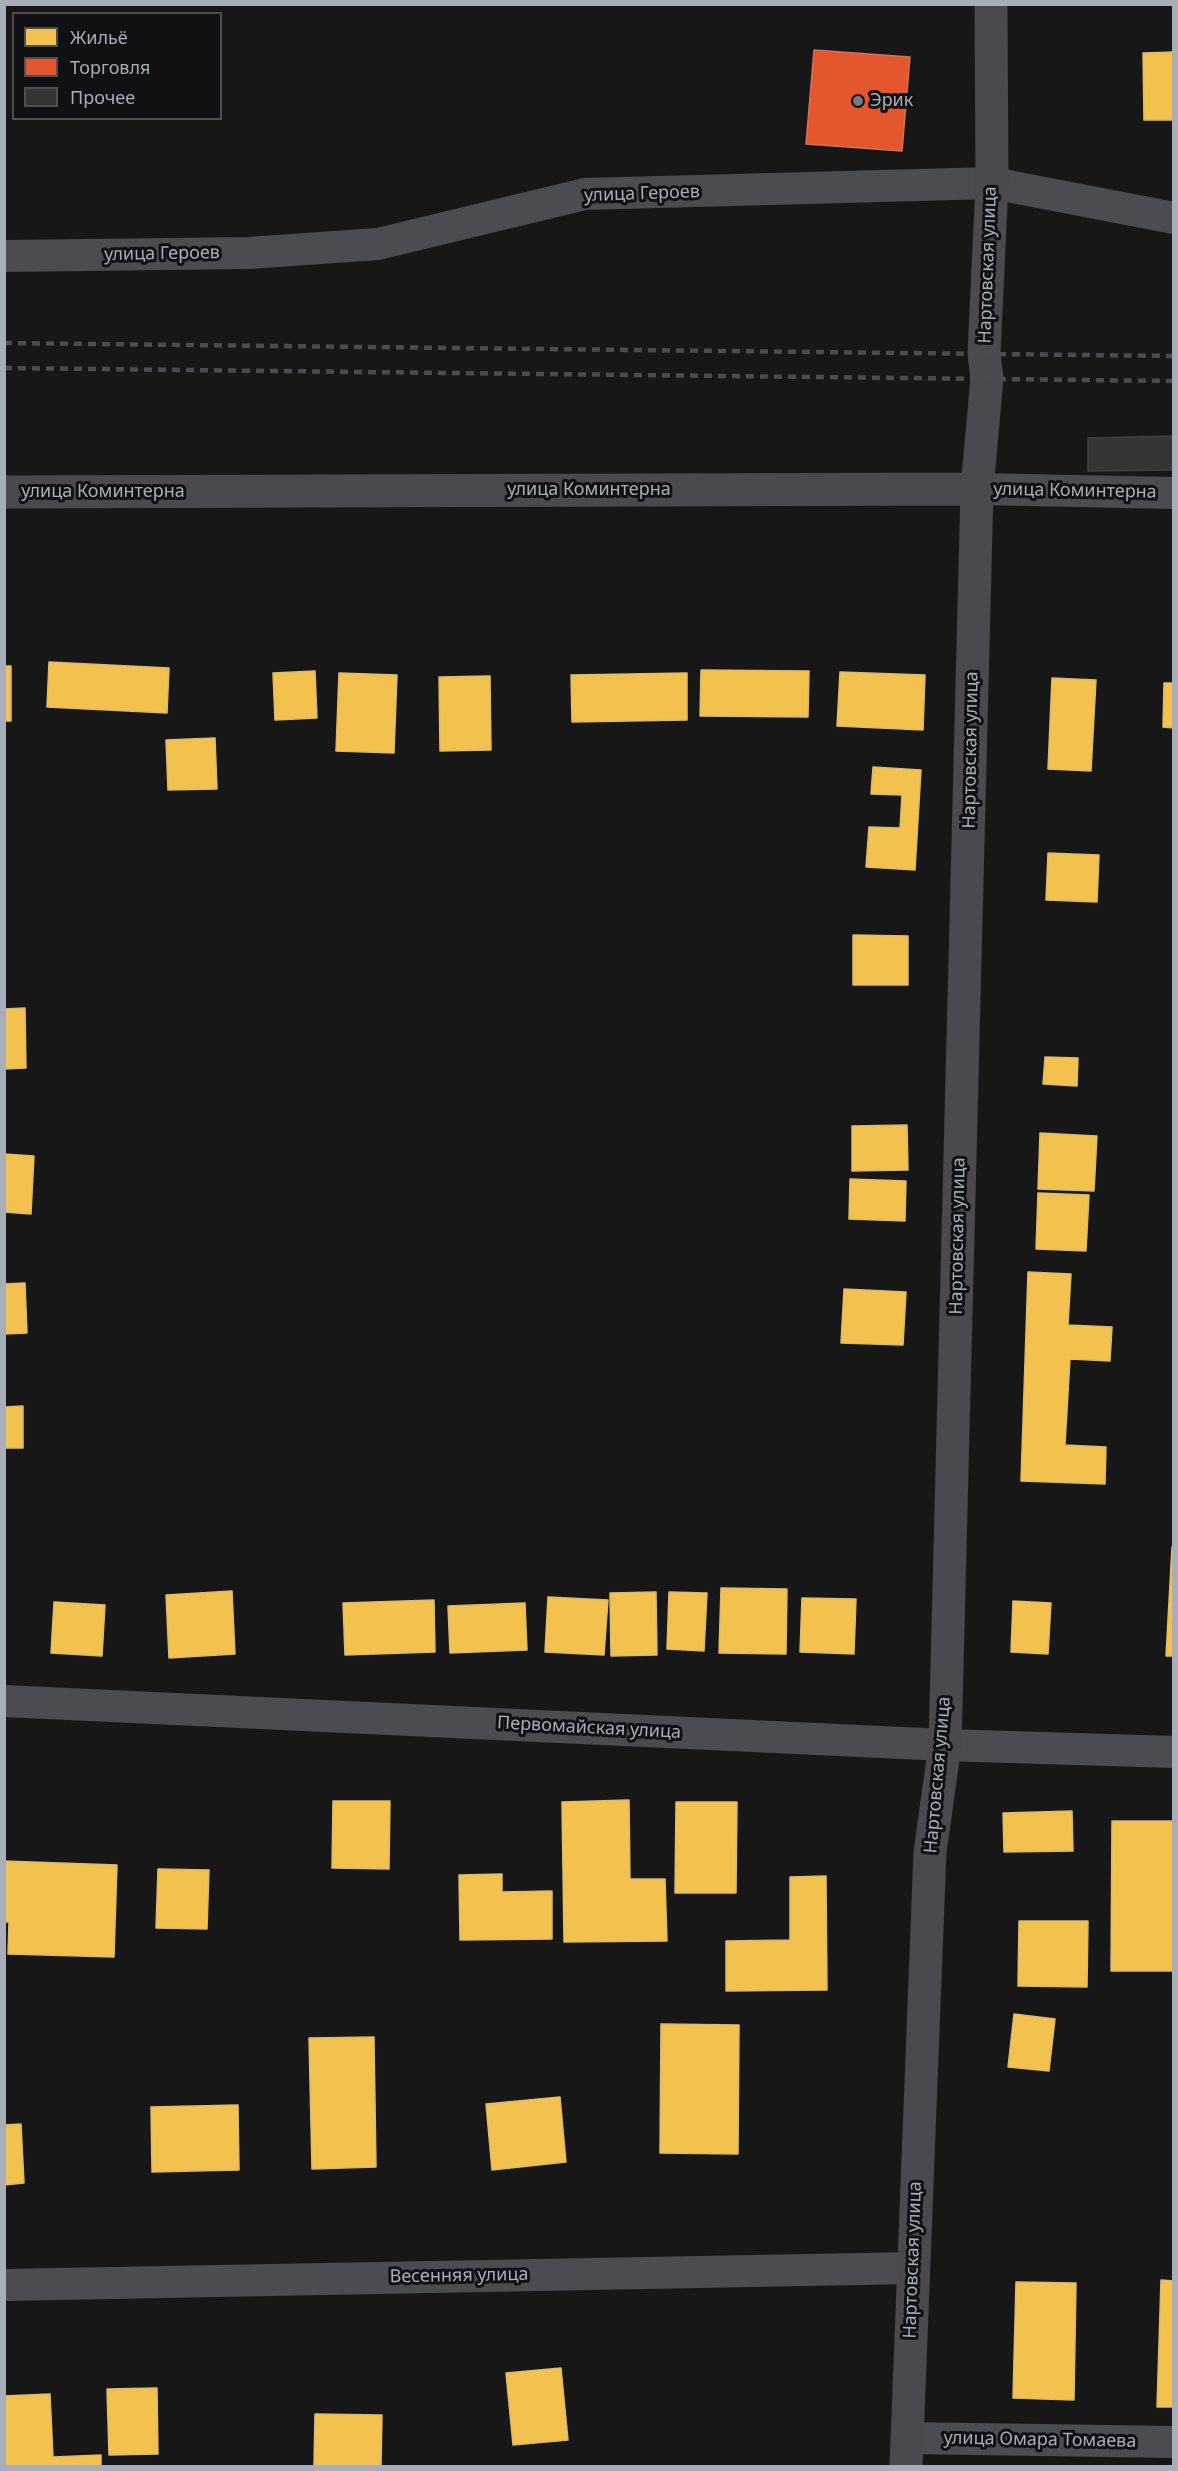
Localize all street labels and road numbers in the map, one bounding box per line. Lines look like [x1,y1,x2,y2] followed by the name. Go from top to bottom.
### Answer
[584,181,700,207] street label: улица Героев
[974,186,1002,344] street label: Нартовская улица
[104,242,220,266] street label: улица Героев
[507,479,671,501] street label: улица Коминтерна
[993,479,1157,503] street label: улица Коминтерна
[21,481,185,503] street label: улица Коминтерна
[959,671,983,829] street label: Нартовская улица
[946,1157,970,1315] street label: Нартовская улица
[920,1696,956,1854] street label: Нартовская улица
[497,1712,681,1744] street label: Первомайская улица
[899,2181,927,2339] street label: Нартовская улица
[389,2264,529,2288] street label: Весенняя улица
[943,2428,1137,2452] street label: улица Омара Томаева

